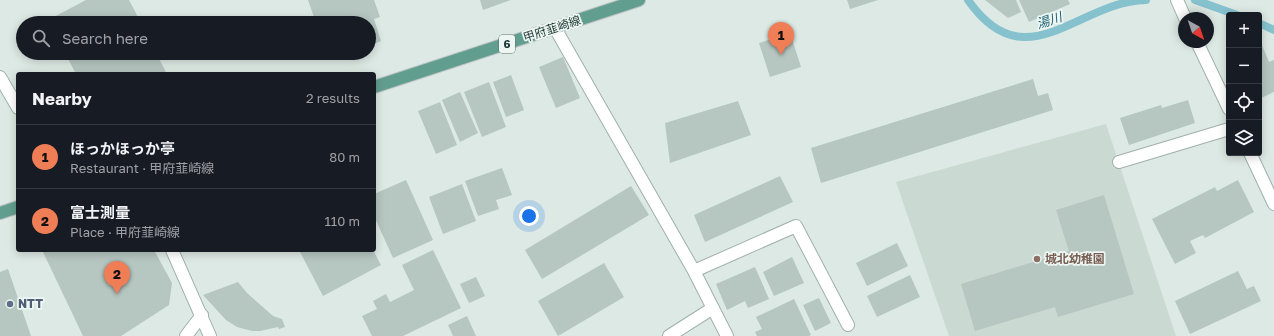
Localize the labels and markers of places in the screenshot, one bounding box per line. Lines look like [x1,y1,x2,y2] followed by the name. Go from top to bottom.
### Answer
[768,22,794,55] pin: 1
[1045,251,1105,266] place label: 城北幼稚園
[1032,254,1042,264] marker: 城北幼稚園
[104,261,130,294] pin: 2
[18,296,43,311] place label: NTT
[5,299,15,309] marker: NTT

